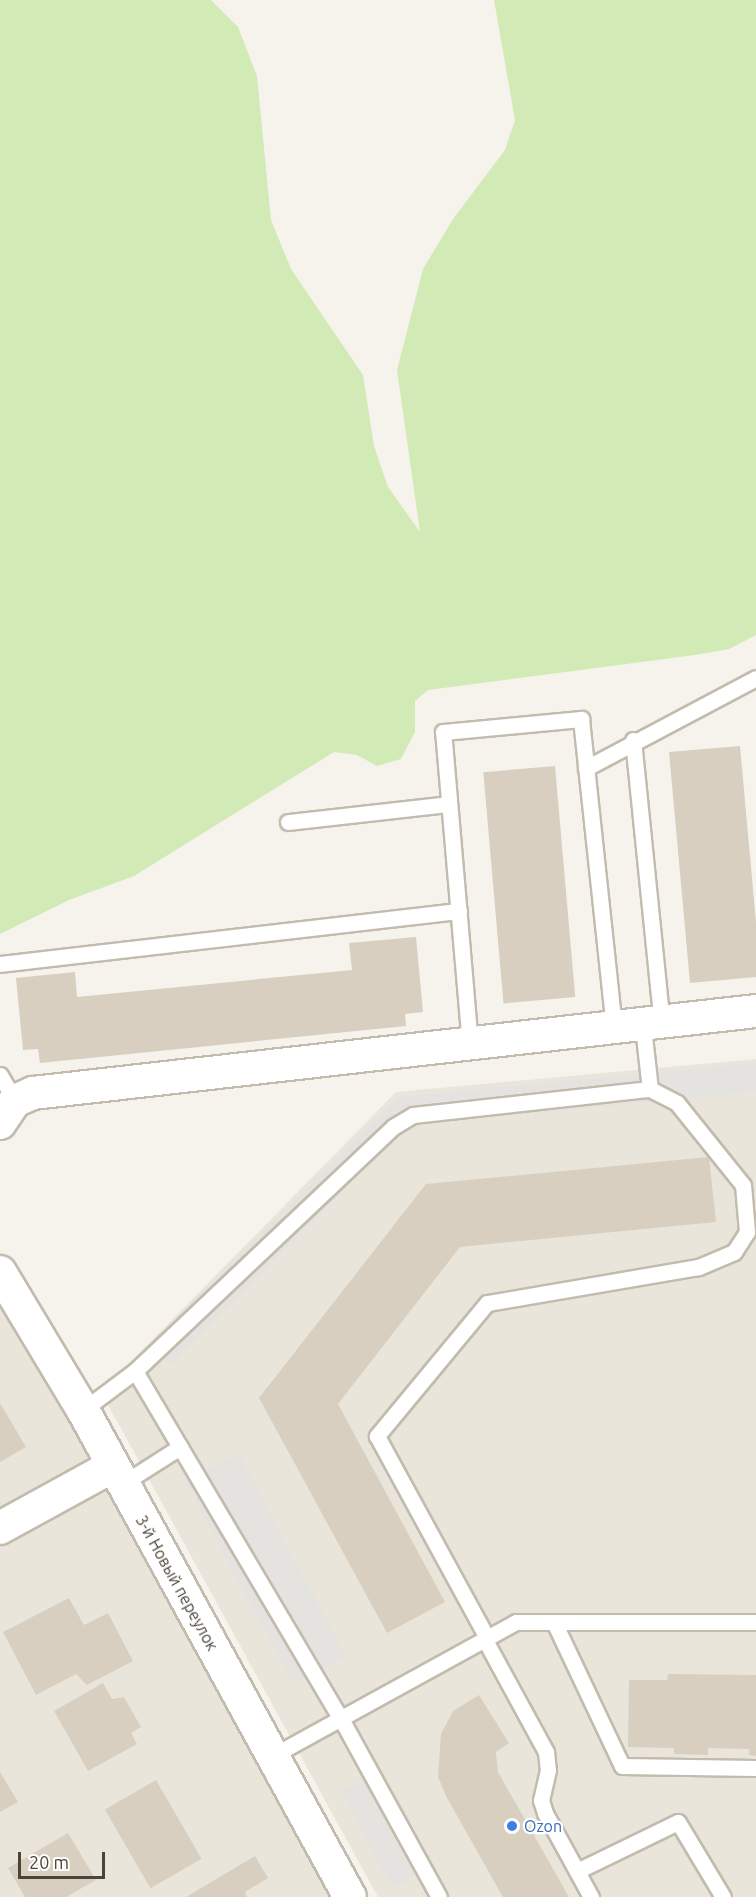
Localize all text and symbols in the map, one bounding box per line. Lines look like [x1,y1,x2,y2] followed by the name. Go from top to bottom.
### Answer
[132,1512,222,1654] street label: 3-й Новый переулок
[524,1816,562,1836] place label: Ozon
[505,1819,519,1833] marker: Ozon
[21,1840,108,1878] scale bar
[29,1852,69,1872] text: 20 m

